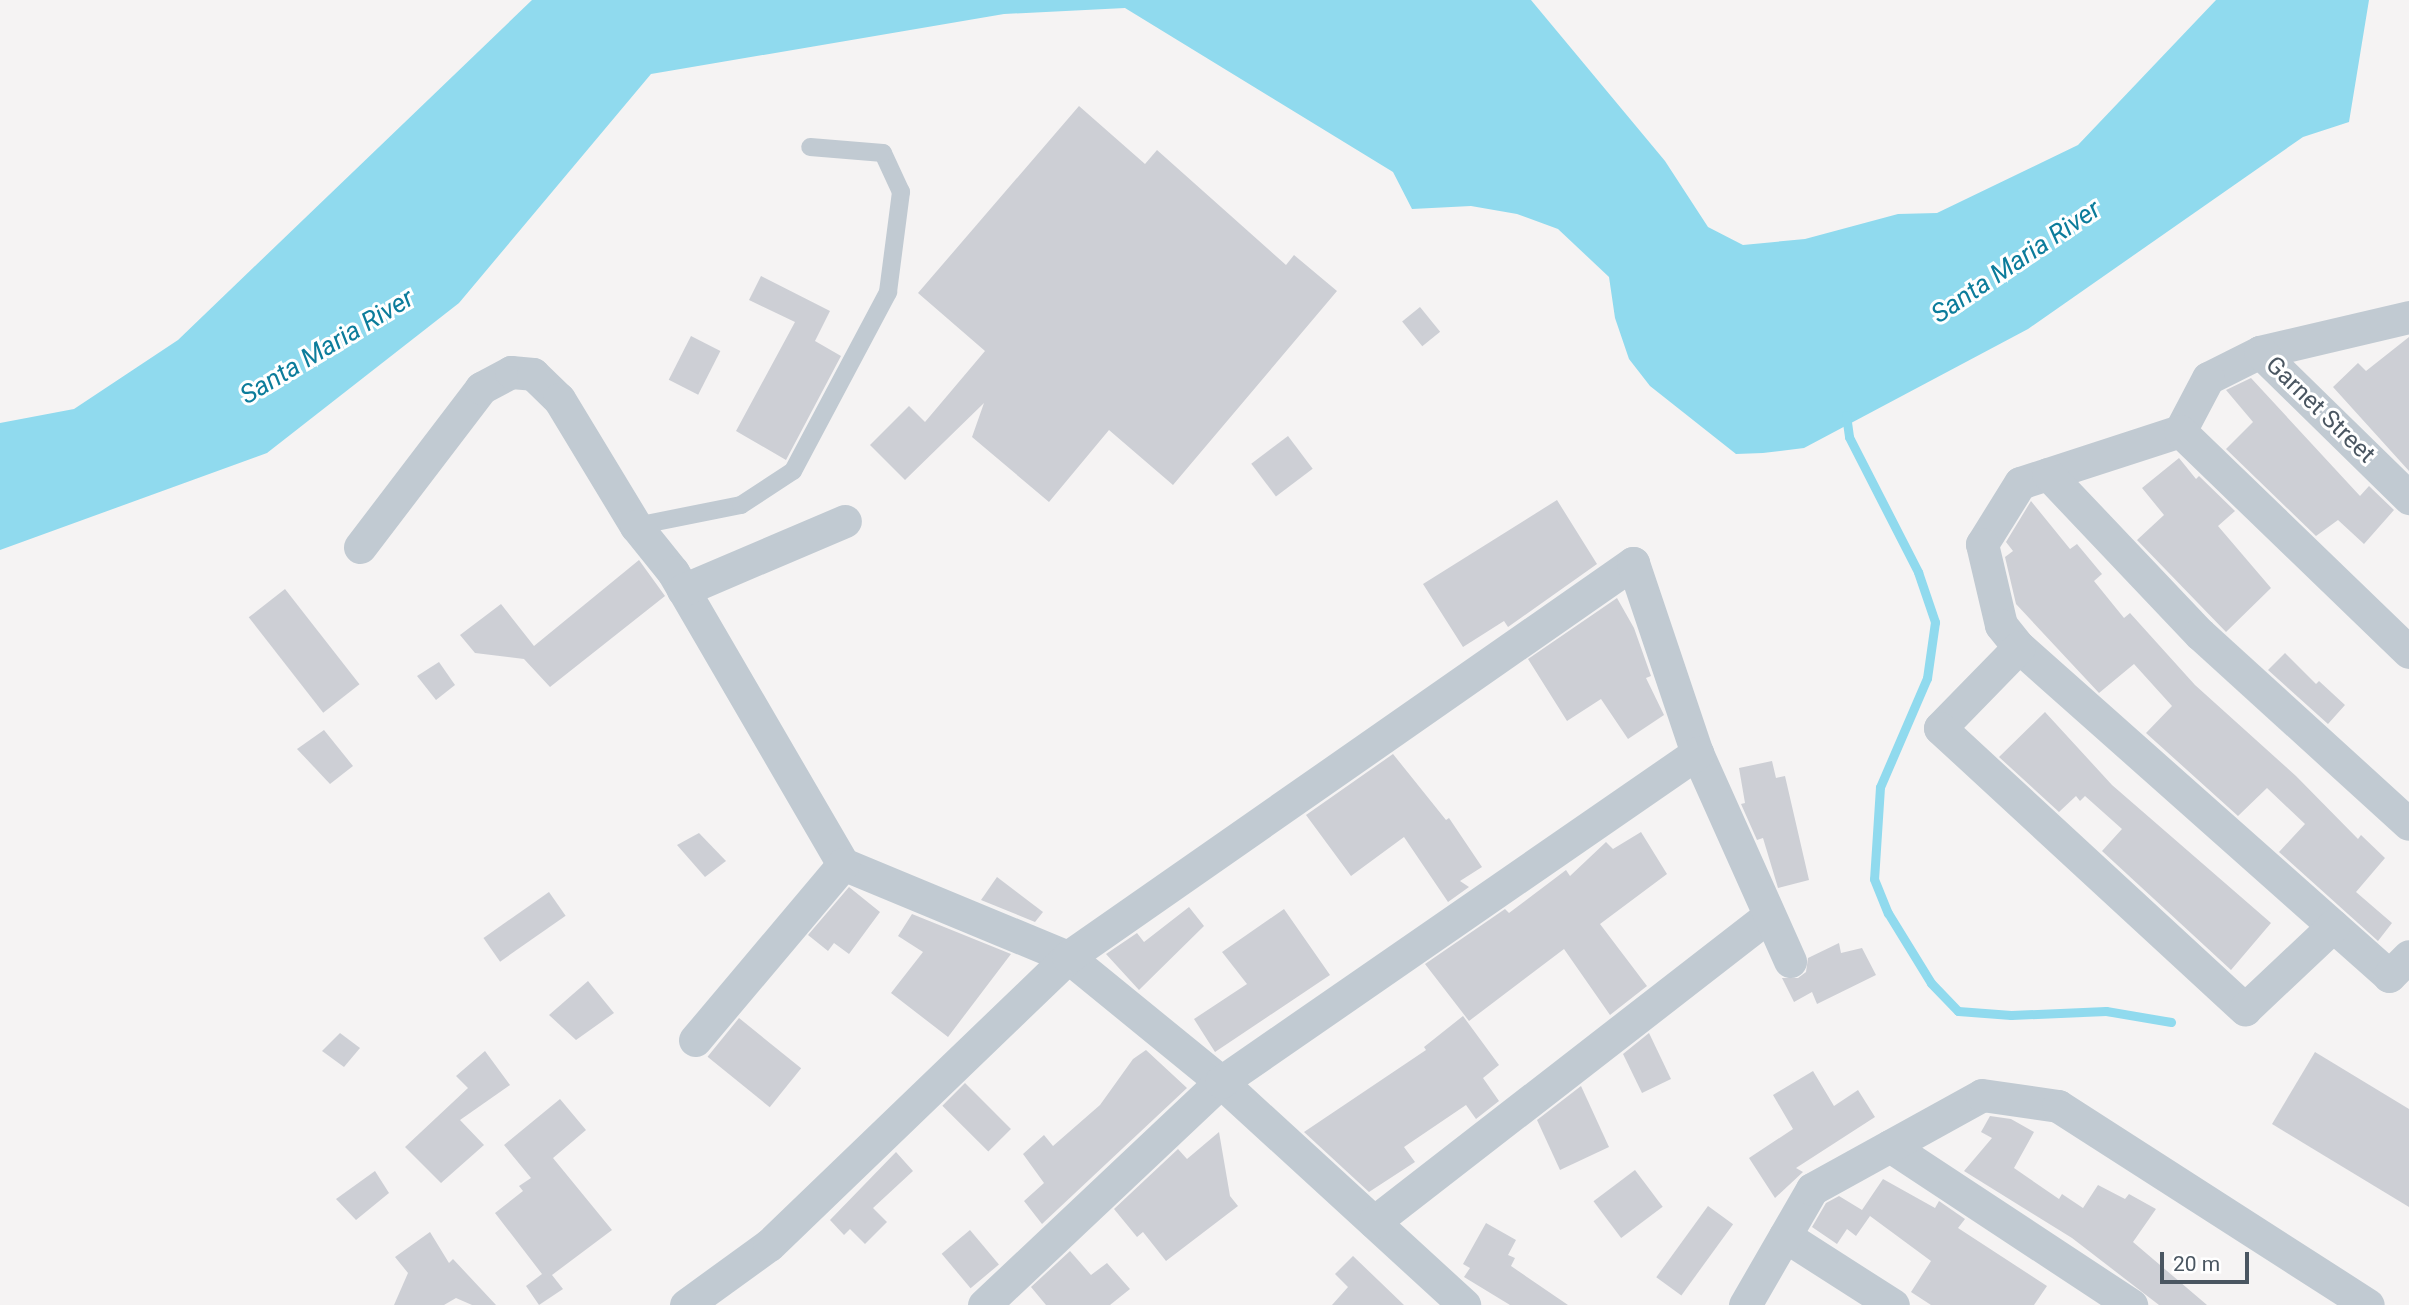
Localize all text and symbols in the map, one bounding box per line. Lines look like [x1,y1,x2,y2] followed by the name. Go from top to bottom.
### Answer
[1926,194,2106,330] water label: Santa Maria River
[234,283,420,411] water label: Santa Maria River
[2259,351,2381,469] street label: Garnet Street
[2164,1238,2253,1282] scale bar
[2173,1252,2220,1276] text: 20 m

